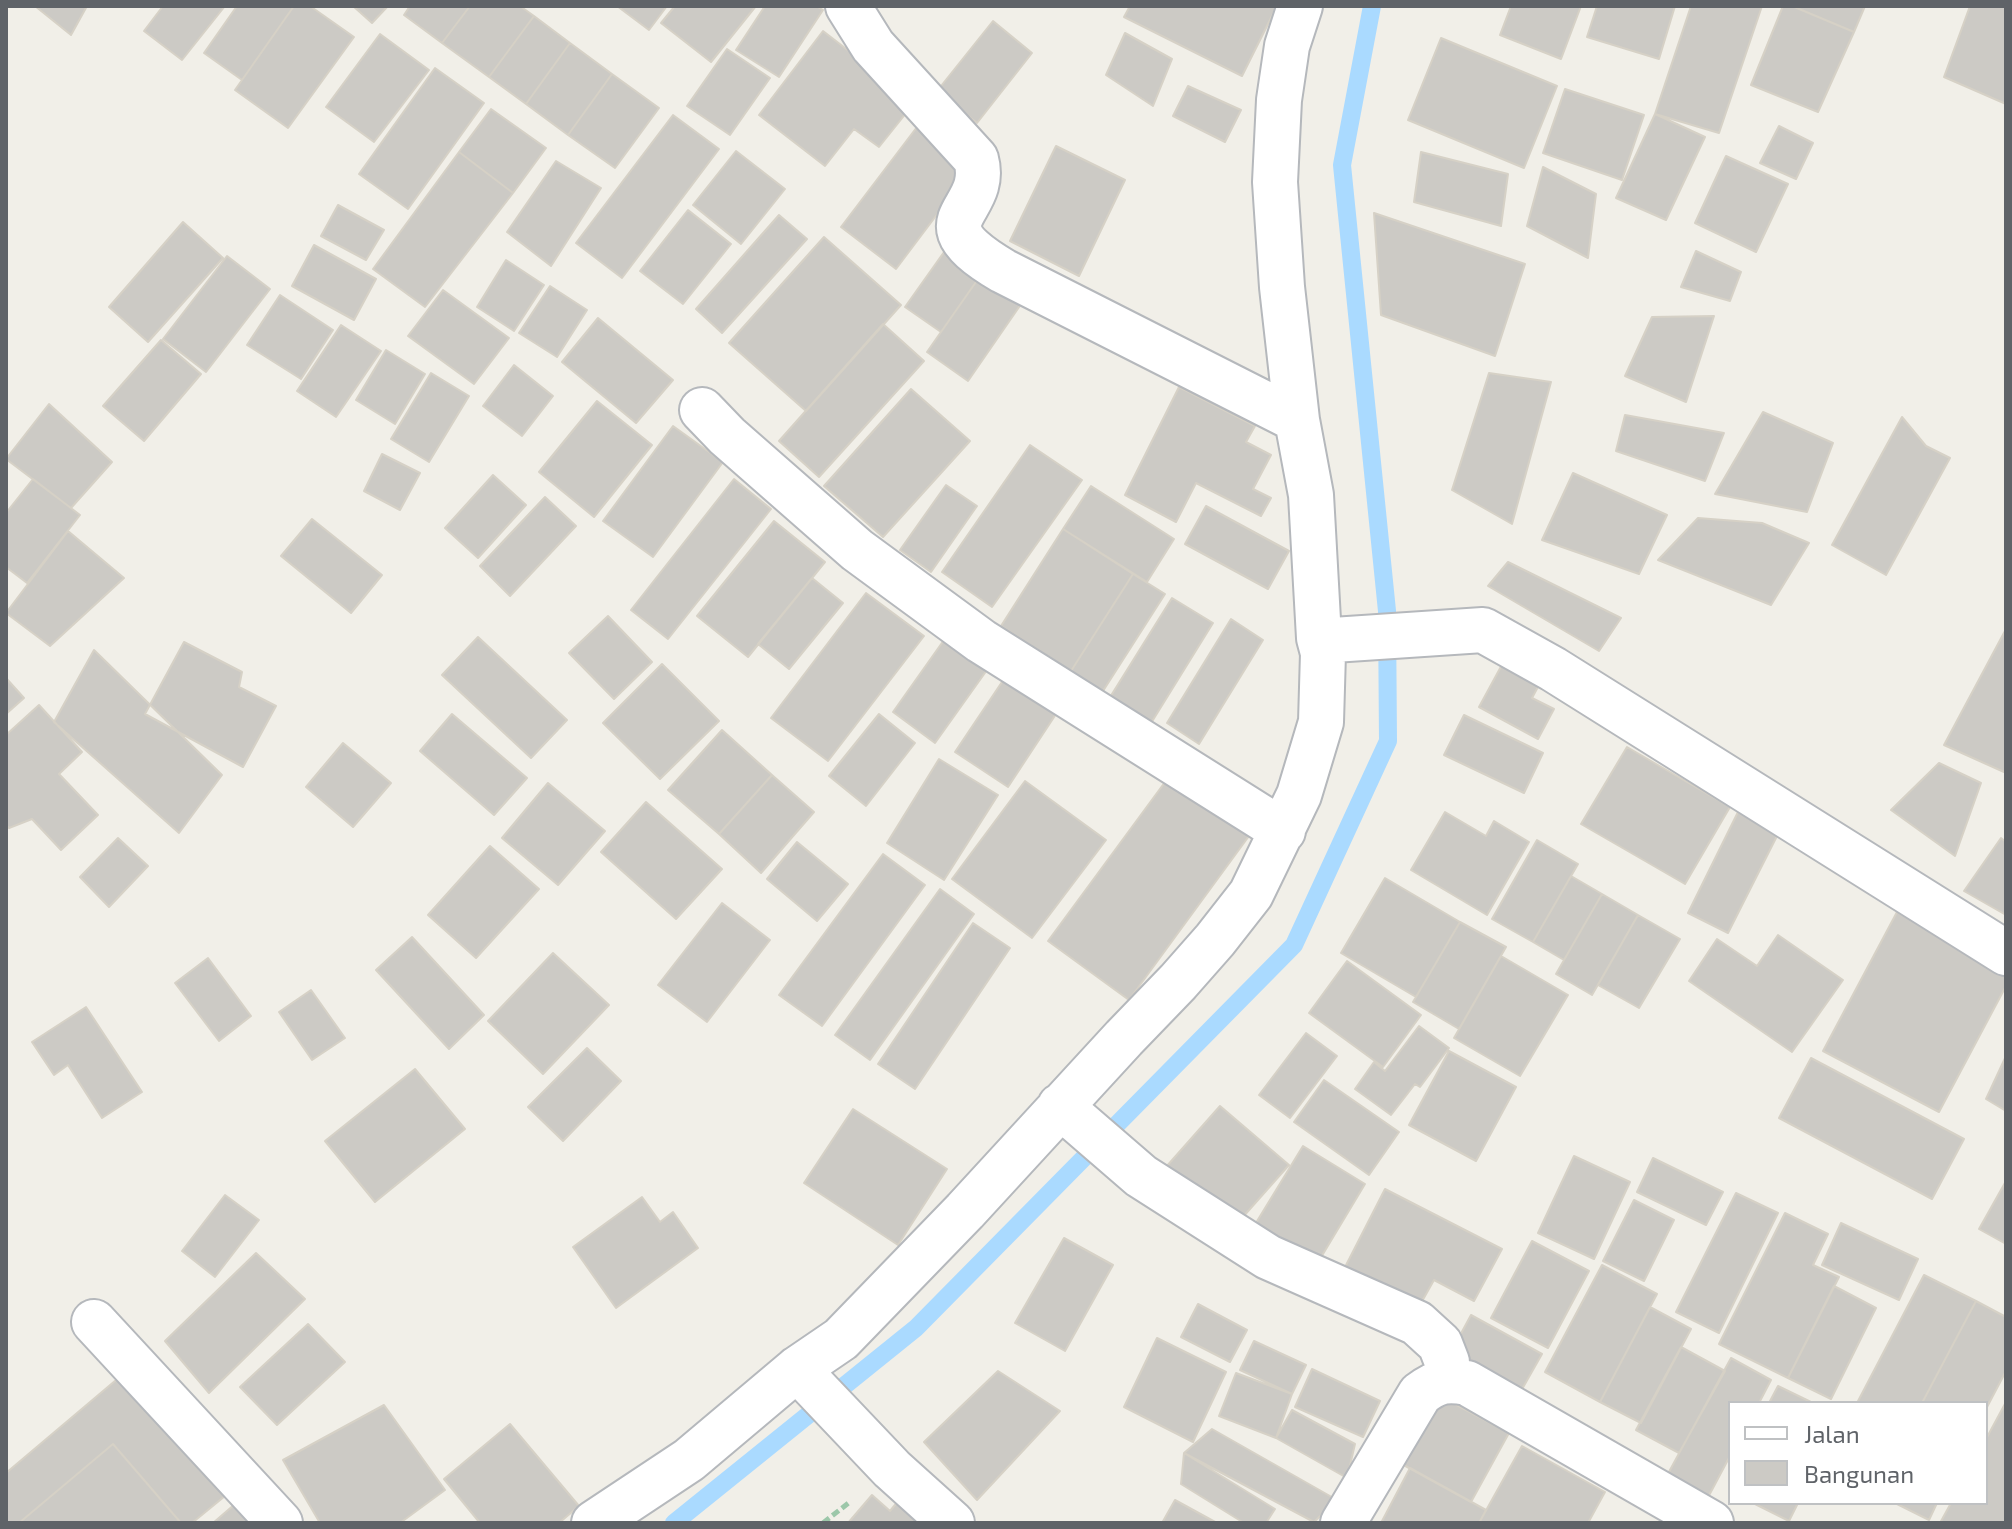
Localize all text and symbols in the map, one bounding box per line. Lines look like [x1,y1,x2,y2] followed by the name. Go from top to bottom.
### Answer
[1728,1401,1988,1505] legend
[1804,1419,1860,1448] text: Jalan
[1804,1459,1914,1488] text: Bangunan

